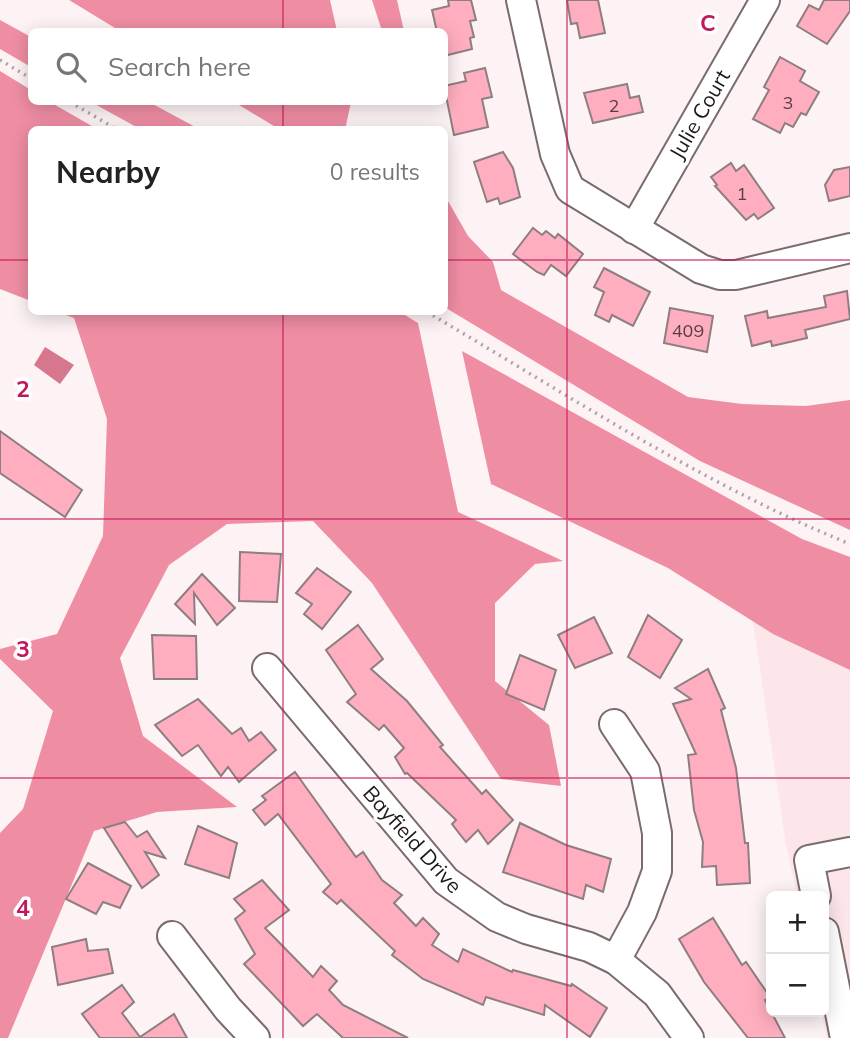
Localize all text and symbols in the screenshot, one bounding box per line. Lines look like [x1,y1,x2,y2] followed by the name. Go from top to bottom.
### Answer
[700,8,716,37] text: C
[28,28,448,105] search box
[52,48,90,86] icon: search
[108,50,251,83] text: Search here
[663,65,735,163] street label: Julie Court
[783,91,793,114] house number: 3
[609,94,619,117] house number: 2
[56,153,160,191] text: Nearby
[330,157,420,186] text: 0 results
[737,182,747,205] house number: 1
[672,319,704,342] house number: 409
[16,374,30,403] text: 2
[16,634,30,663] text: 3
[358,780,468,898] street label: Bayfield Drive
[766,891,829,1017] map controls
[766,891,829,954] button: +
[16,893,30,922] text: 4
[766,954,829,1017] button: −

